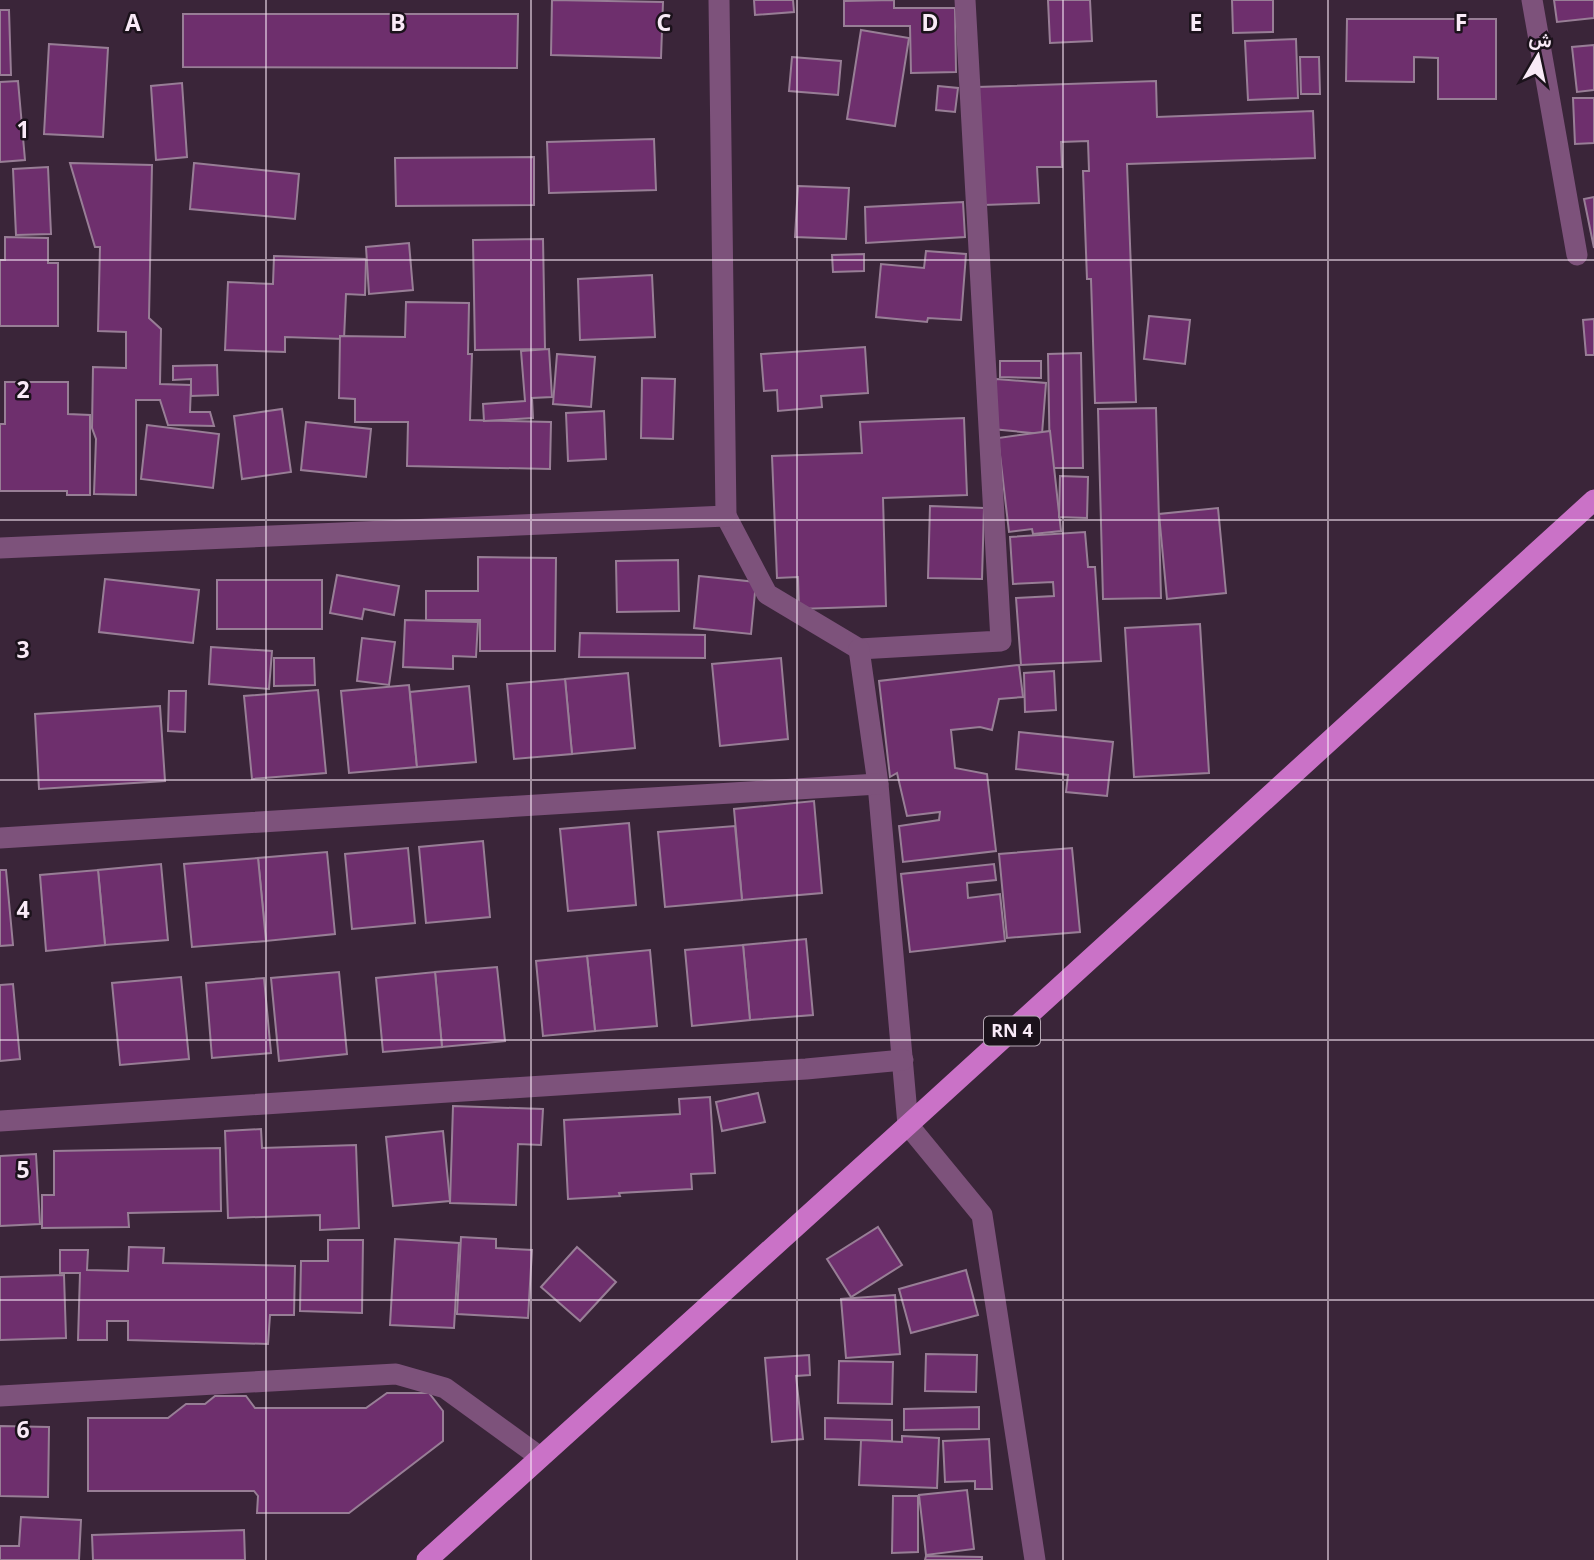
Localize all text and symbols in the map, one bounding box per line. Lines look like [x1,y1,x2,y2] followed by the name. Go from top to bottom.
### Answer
[125,6,141,38] text: A
[390,6,406,38] text: B
[657,6,672,38] text: C
[922,6,938,38] text: D
[1190,6,1202,38] text: E
[1455,6,1467,38] text: F
[1503,21,1573,91] north arrow
[1527,25,1554,54] text: ش
[16,113,30,145] text: 1
[16,373,30,405] text: 2
[16,633,30,665] text: 3
[16,893,30,925] text: 4
[984,1016,1040,1046] road number: RN 4
[16,1153,30,1185] text: 5
[16,1413,30,1445] text: 6

